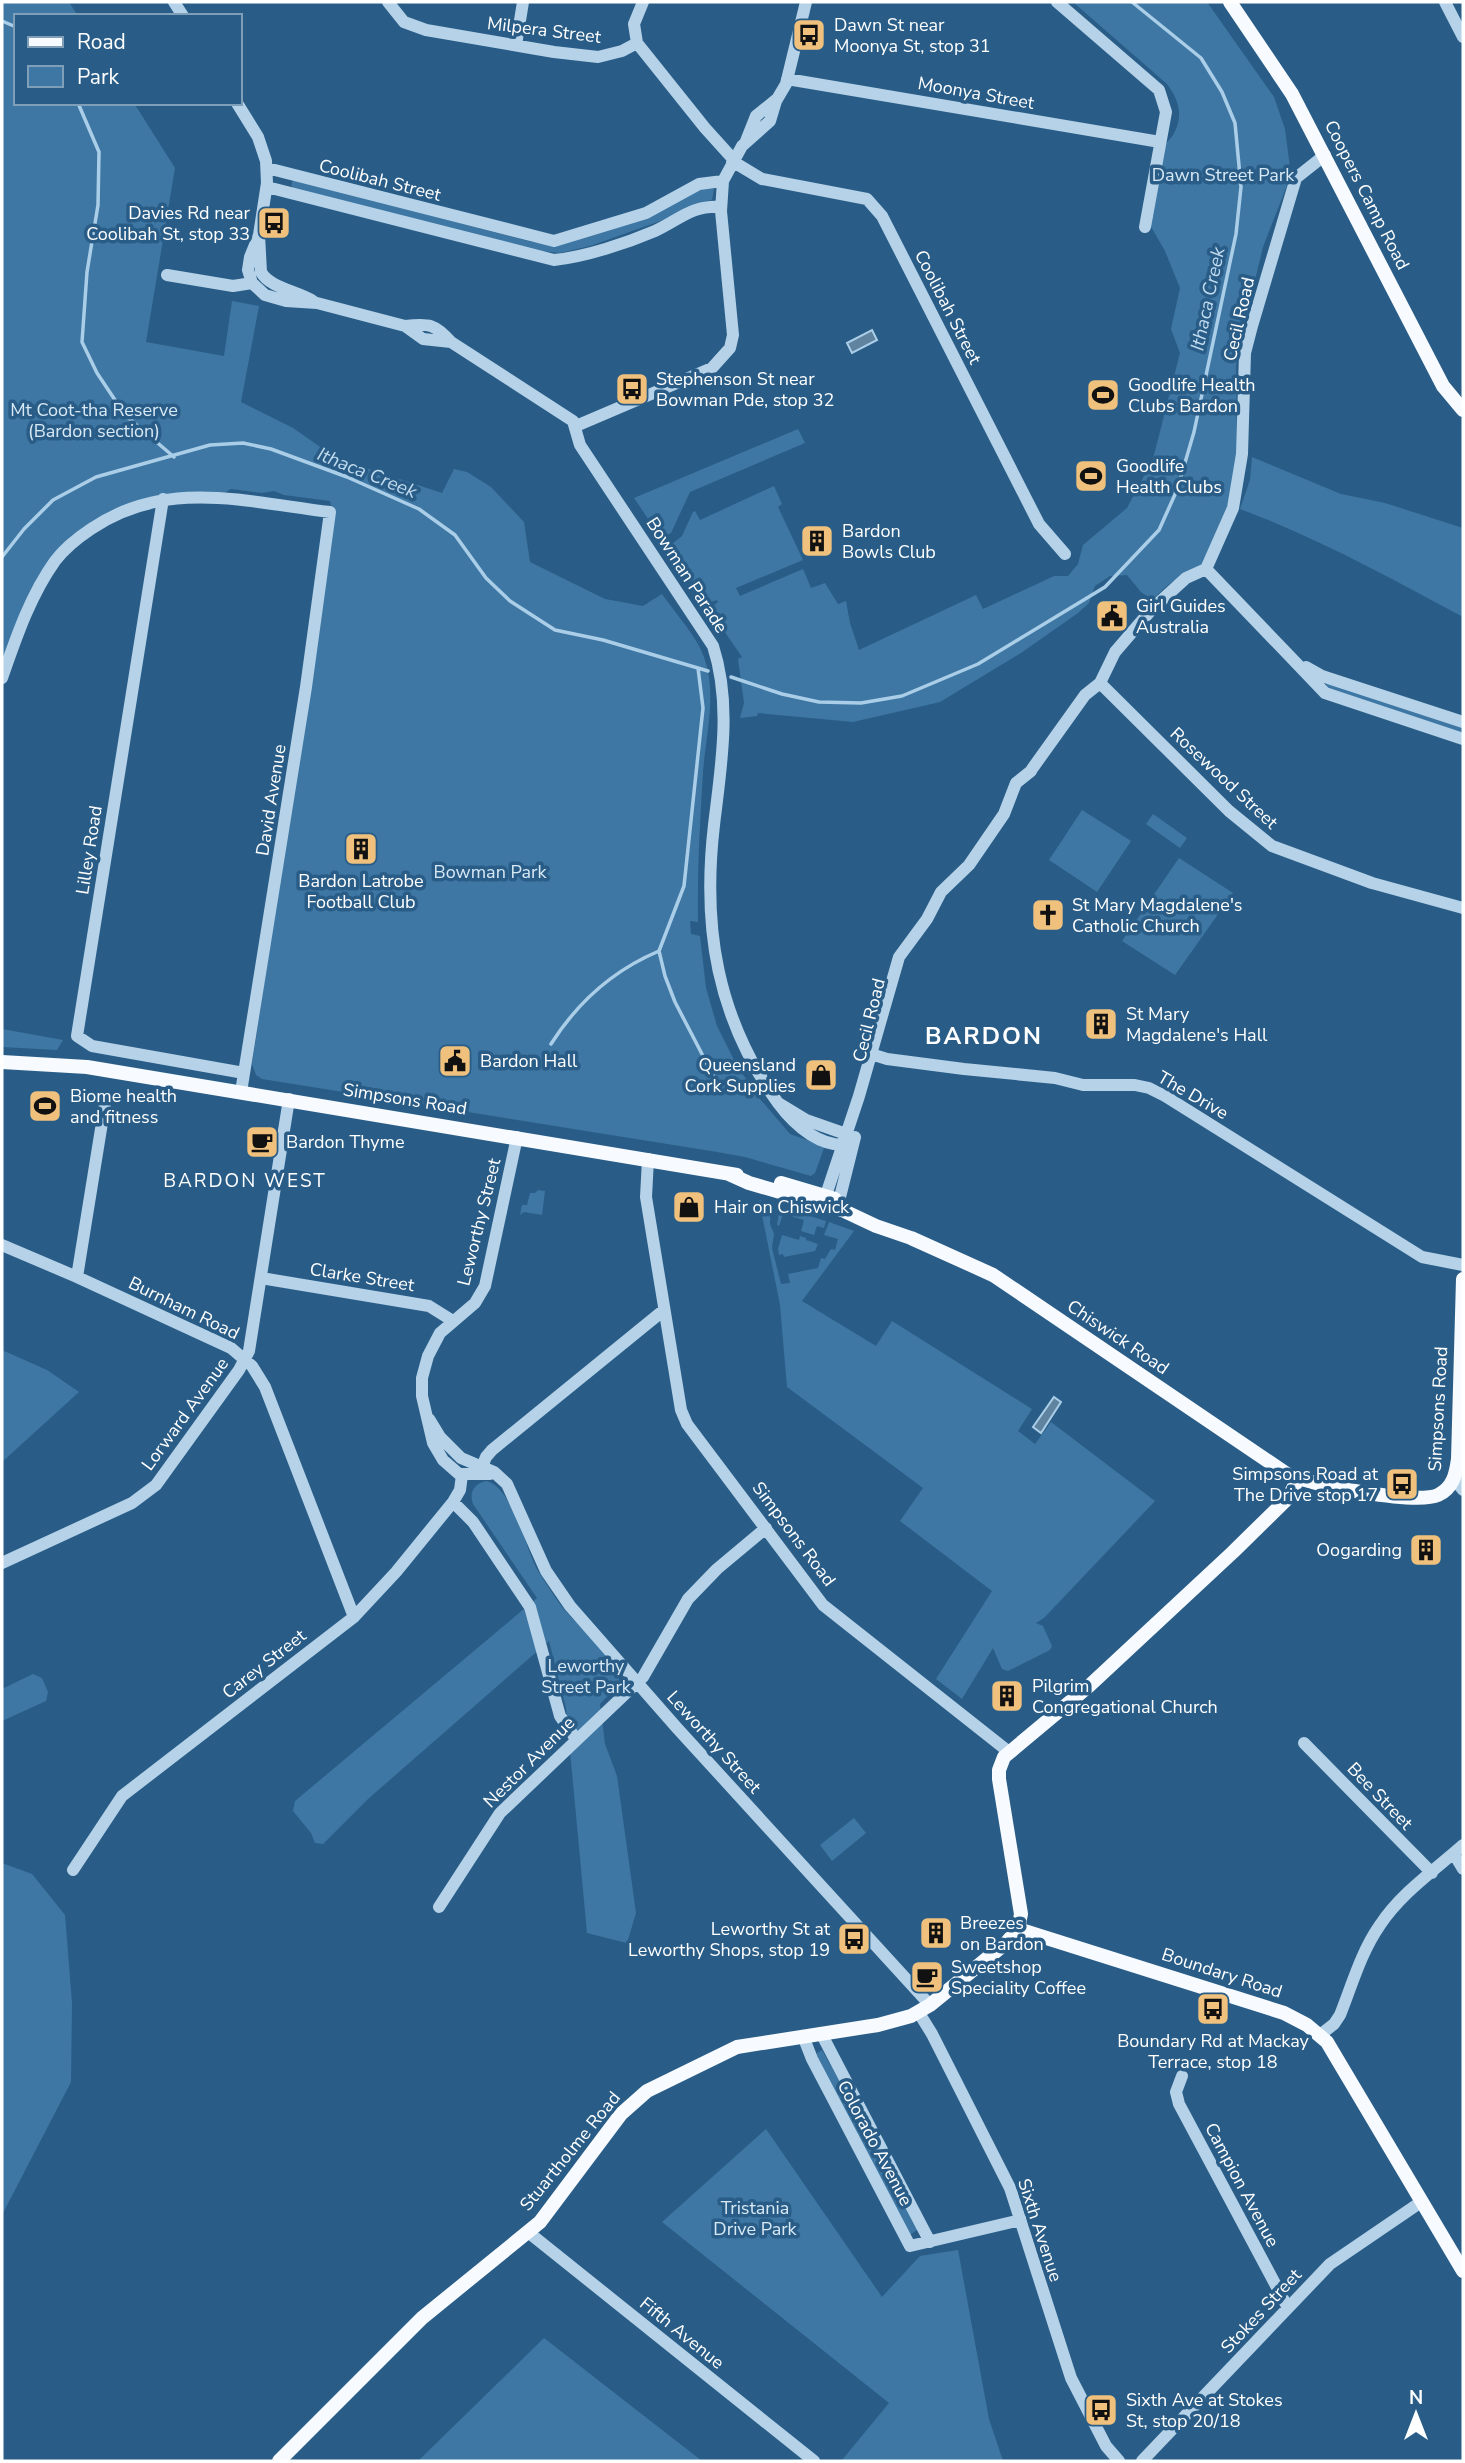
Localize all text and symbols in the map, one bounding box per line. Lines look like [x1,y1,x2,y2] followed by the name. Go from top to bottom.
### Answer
[486,11,603,49] street label: Milpera Street
[834,13,991,58] place label: Dawn St near Moonya St, stop 31
[14,14,242,105] legend
[790,16,828,54] bus stop icon: Dawn St near Moonya St, stop 31
[77,28,126,56] text: Road
[77,63,119,91] text: Park
[916,71,1037,115] street label: Moonya Street
[1319,116,1415,274] street label: Coopers Camp Road
[316,153,444,207] street label: Coolibah Street
[1152,163,1295,187] park label: Dawn Street Park
[86,201,251,246] place label: Davies Rd near Coolibah St, stop 33
[255,204,293,242] bus stop icon: Davies Rd near Coolibah St, stop 33
[1184,244,1232,353] water label: Ithaca Creek
[909,246,987,369] street label: Coolibah Street
[1218,275,1260,363] street label: Cecil Road
[656,367,834,412] place label: Stephenson St near Bowman Pde, stop 32
[613,370,651,408] bus stop icon: Stephenson St near Bowman Pde, stop 32
[1128,373,1256,418] place label: Goodlife Health Clubs Bardon
[1084,376,1122,414] sports icon: Goodlife Health Clubs Bardon
[10,398,178,443] park label: Mt Coot-tha Reserve (Bardon section)
[313,441,421,505] water label: Ithaca Creek
[1116,454,1222,499] place label: Goodlife Health Clubs
[1072,457,1110,495] sports icon: Goodlife Health Clubs
[641,513,733,637] street label: Bowman Parade
[842,519,936,564] place label: Bardon Bowls Club
[798,522,836,560] building icon: Bardon Bowls Club
[1136,594,1226,639] place label: Girl Guides Australia
[1093,597,1131,635] public building icon: Girl Guides Australia
[1165,722,1284,835] street label: Rosewood Street
[250,742,292,858] street label: David Avenue
[70,804,108,896] street label: Lilley Road
[342,830,380,868] building icon: Bardon Latrobe Football Club
[434,860,547,884] park label: Bowman Park
[298,869,424,914] place label: Bardon Latrobe Football Club
[1072,893,1243,938] place label: St Mary Magdalene's Catholic Church
[1029,896,1067,934] church icon: St Mary Magdalene's Catholic Church
[847,976,891,1064] street label: Cecil Road
[1126,1002,1268,1047] place label: St Mary Magdalene's Hall
[1082,1005,1120,1043] building icon: St Mary Magdalene's Hall
[925,1020,1043,1052] district label: BARDON
[436,1042,474,1080] public building icon: Bardon Hall
[480,1049,578,1073] place label: Bardon Hall
[685,1053,796,1098] place label: Queensland Cork Supplies
[802,1056,840,1094] shop icon: Queensland Cork Supplies
[1153,1065,1233,1125] street label: The Drive
[341,1077,469,1121] street label: Simpsons Road
[70,1084,177,1129] place label: Biome health and fitness
[26,1087,64,1125] sports icon: Biome health and fitness
[243,1123,281,1161] cafe icon: Bardon Thyme
[286,1130,405,1154] place label: Bardon Thyme
[452,1155,507,1288] street label: Leworthy Street
[163,1168,327,1194] district label: BARDON WEST
[670,1188,708,1226] shop icon: Hair on Chiswick
[714,1195,850,1219] place label: Hair on Chiswick
[308,1257,417,1297] street label: Clarke Street
[125,1271,243,1345] street label: Burnham Road
[1062,1294,1174,1380] street label: Chiswick Road
[1423,1346,1453,1472] street label: Simpsons Road
[136,1353,234,1475] street label: Lorward Avenue
[1232,1462,1379,1507] place label: Simpsons Road at The Drive stop 17
[1383,1465,1421,1503] bus stop icon: Simpsons Road at The Drive stop 17
[747,1477,841,1591] street label: Simpsons Road
[1407,1531,1445,1569] building icon: Oogarding
[1316,1538,1402,1562] place label: Oogarding
[217,1623,311,1704] street label: Carey Street
[541,1654,632,1699] park label: Leworthy Street Park
[1032,1674,1218,1719] place label: Pilgrim Congregational Church
[988,1677,1026,1715] building icon: Pilgrim Congregational Church
[661,1685,767,1799] street label: Leworthy Street
[478,1711,580,1813] street label: Nestor Avenue
[1342,1757,1419,1835] street label: Bee Street
[960,1911,1044,1956] place label: Breezes on Bardon
[917,1914,955,1952] building icon: Breezes on Bardon
[628,1917,831,1962] place label: Leworthy St at Leworthy Shops, stop 19
[835,1920,873,1958] bus stop icon: Leworthy St at Leworthy Shops, stop 19
[1159,1942,1285,2004] street label: Boundary Road
[951,1955,1086,2000] place label: Sweetshop Speciality Coffee
[908,1958,946,1996] cafe icon: Sweetshop Speciality Coffee
[1194,1990,1232,2028] bus stop icon: Boundary Rd at Mackay Terrace, stop 18
[1117,2029,1310,2074] place label: Boundary Rd at Mackay Terrace, stop 18
[832,2076,918,2210] street label: Colorado Avenue
[514,2086,626,2216] street label: Stuartholme Road
[1199,2119,1285,2251] street label: Campion Avenue
[1012,2175,1068,2285] street label: Sixth Avenue
[713,2196,798,2241] park label: Tristania Drive Park
[1215,2263,1307,2359] street label: Stokes Street
[635,2292,729,2374] street label: Fifth Avenue
[1381,2379,1451,2449] north arrow
[1409,2385,1423,2411] text: N
[1126,2388,1283,2433] place label: Sixth Ave at Stokes St, stop 20/18
[1082,2391,1120,2429] bus stop icon: Sixth Ave at Stokes St, stop 20/18

